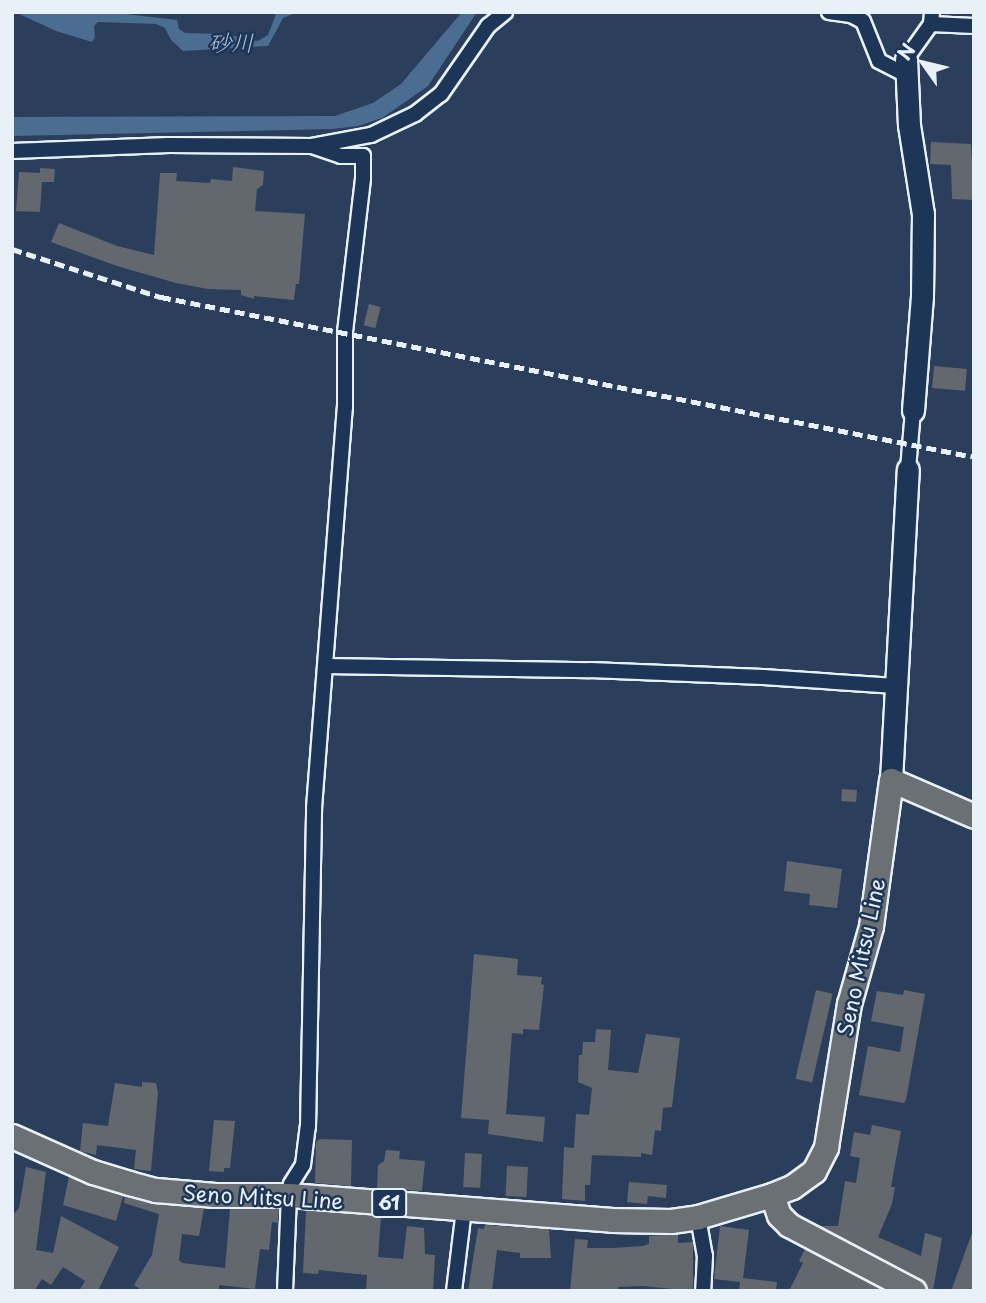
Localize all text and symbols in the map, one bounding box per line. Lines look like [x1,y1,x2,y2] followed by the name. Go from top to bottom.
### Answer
[208,28,254,56] water label: 砂川
[888,28,958,98] north arrow
[890,37,921,65] text: N
[831,876,889,1038] street label: Seno Mitsu Line
[182,1179,344,1213] street label: Seno Mitsu Line
[370,1188,408,1218] road number: 61

